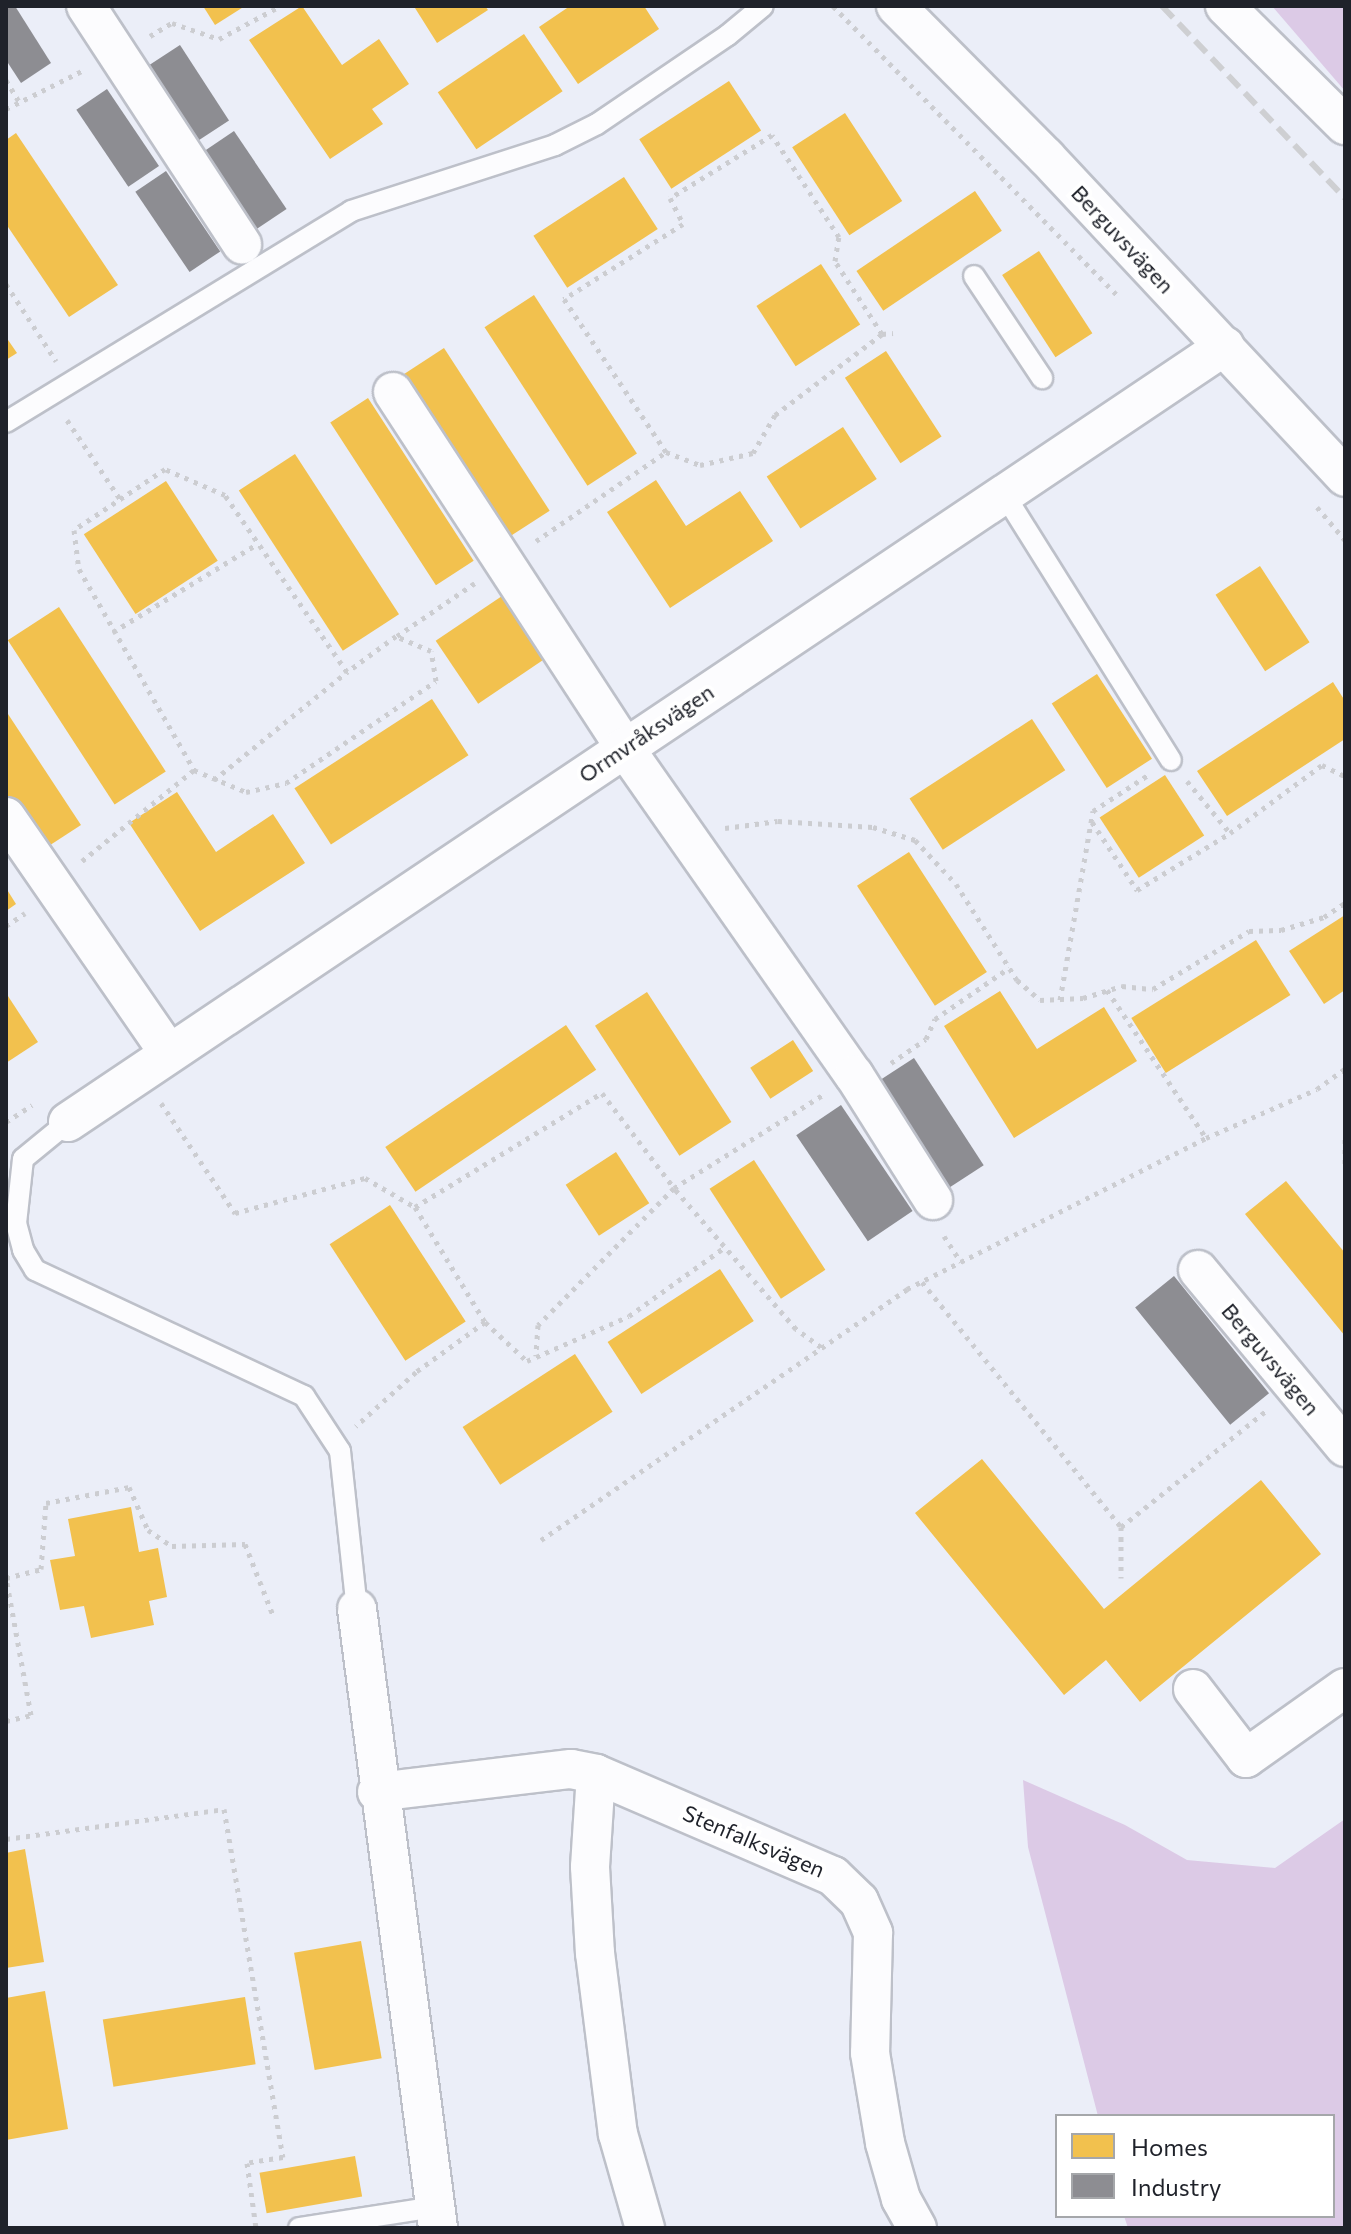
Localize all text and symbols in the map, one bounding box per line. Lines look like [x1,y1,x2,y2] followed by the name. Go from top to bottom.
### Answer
[1066,179,1180,299] street label: Berguvsvägen
[574,678,718,788] street label: Ormvråksvägen
[1216,1298,1326,1420] street label: Berguvsvägen
[679,1799,829,1883] street label: Stenfalksvägen
[1055,2114,1335,2218] legend
[1131,2132,1208,2161] text: Homes
[1131,2172,1221,2201] text: Industry

